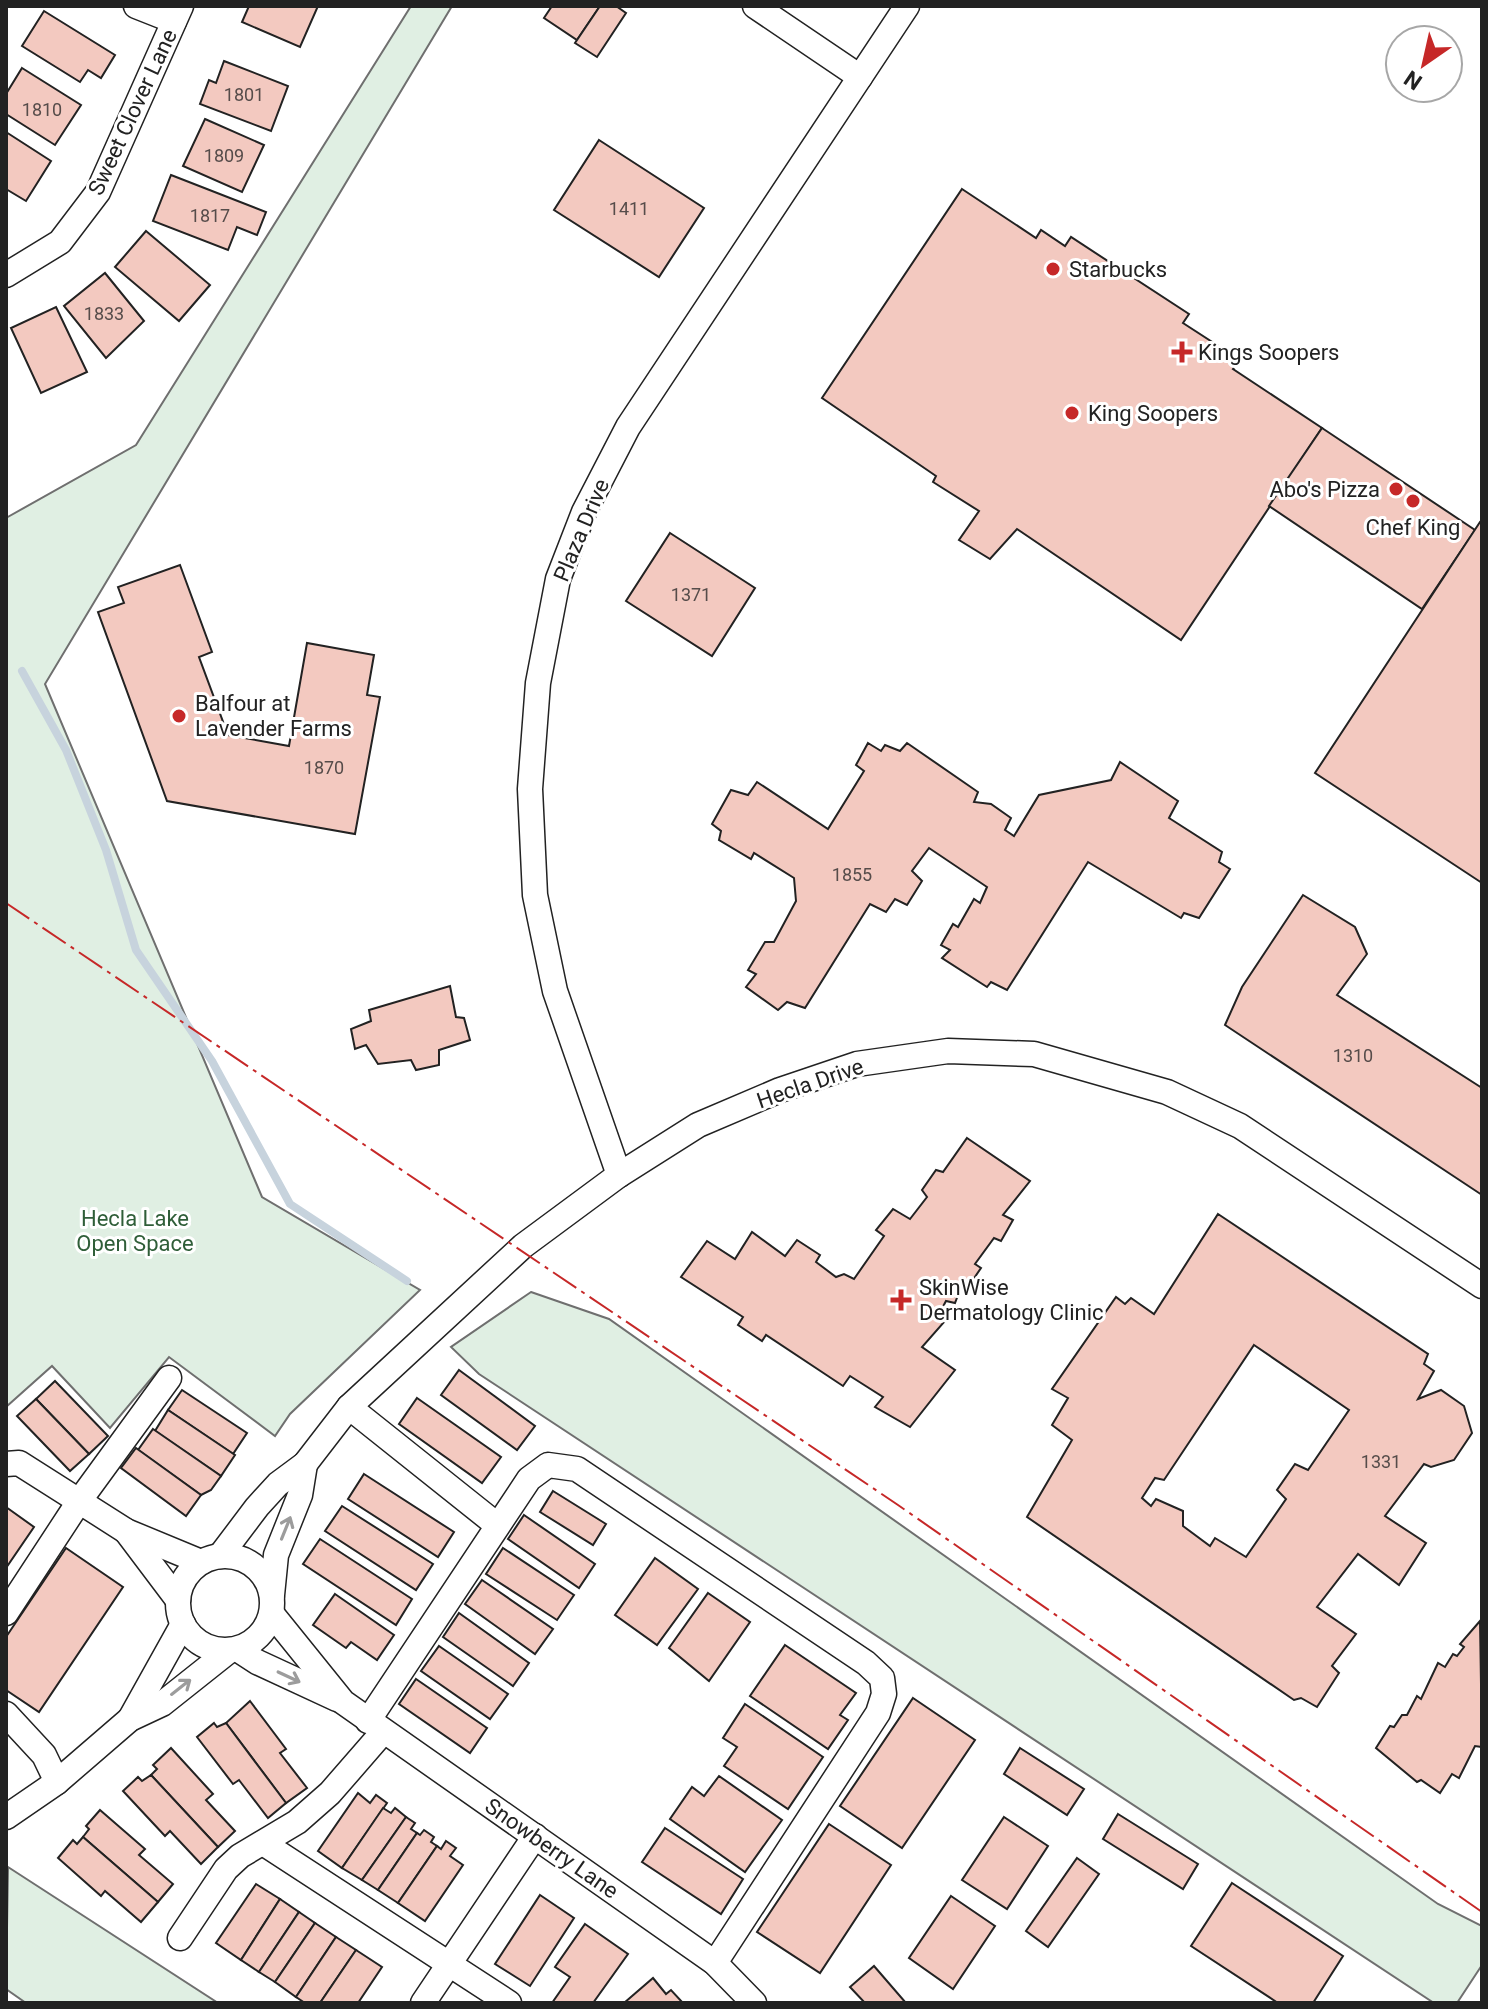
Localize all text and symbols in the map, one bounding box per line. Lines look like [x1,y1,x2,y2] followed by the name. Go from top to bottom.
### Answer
[1384,24,1464,104] north arrow
[83,25,182,199] street label: Sweet Clover Lane
[1400,65,1427,95] text: N
[224,84,264,105] house number: 1801
[22,99,62,120] house number: 1810
[204,145,244,166] house number: 1809
[609,198,649,219] house number: 1411
[190,205,230,226] house number: 1817
[1069,257,1167,282] place label: Starbucks
[1044,260,1062,278] marker: Starbucks
[84,303,124,324] house number: 1833
[1198,340,1339,365] place label: Kings Soopers
[1173,343,1191,361] marker: Kings Soopers
[1088,401,1218,426] place label: King Soopers
[1063,404,1081,422] marker: King Soopers
[549,475,614,585] street label: Plaza Drive
[1269,477,1380,502] place label: Abo's Pizza
[1387,480,1405,498] marker: Abo's Pizza
[1404,492,1422,510] marker: Chef King
[1366,515,1460,540] place label: Chef King
[671,584,711,605] house number: 1371
[195,691,352,741] place label: Balfour at Lavender Farms
[170,707,188,725] marker: Balfour at Lavender Farms
[304,757,344,778] house number: 1870
[832,864,872,885] house number: 1855
[1333,1045,1373,1066] house number: 1310
[754,1054,867,1113] street label: Hecla Drive
[76,1206,194,1256] park label: Hecla Lake Open Space
[919,1275,1104,1325] place label: SkinWise Dermatology Clinic
[890,1289,912,1311] marker: SkinWise Dermatology Clinic
[1361,1451,1401,1472] house number: 1331
[279,1516,294,1541] one-way arrow
[276,1671,300,1686] one-way arrow
[170,1678,191,1695] one-way arrow
[480,1793,623,1904] street label: Snowberry Lane

